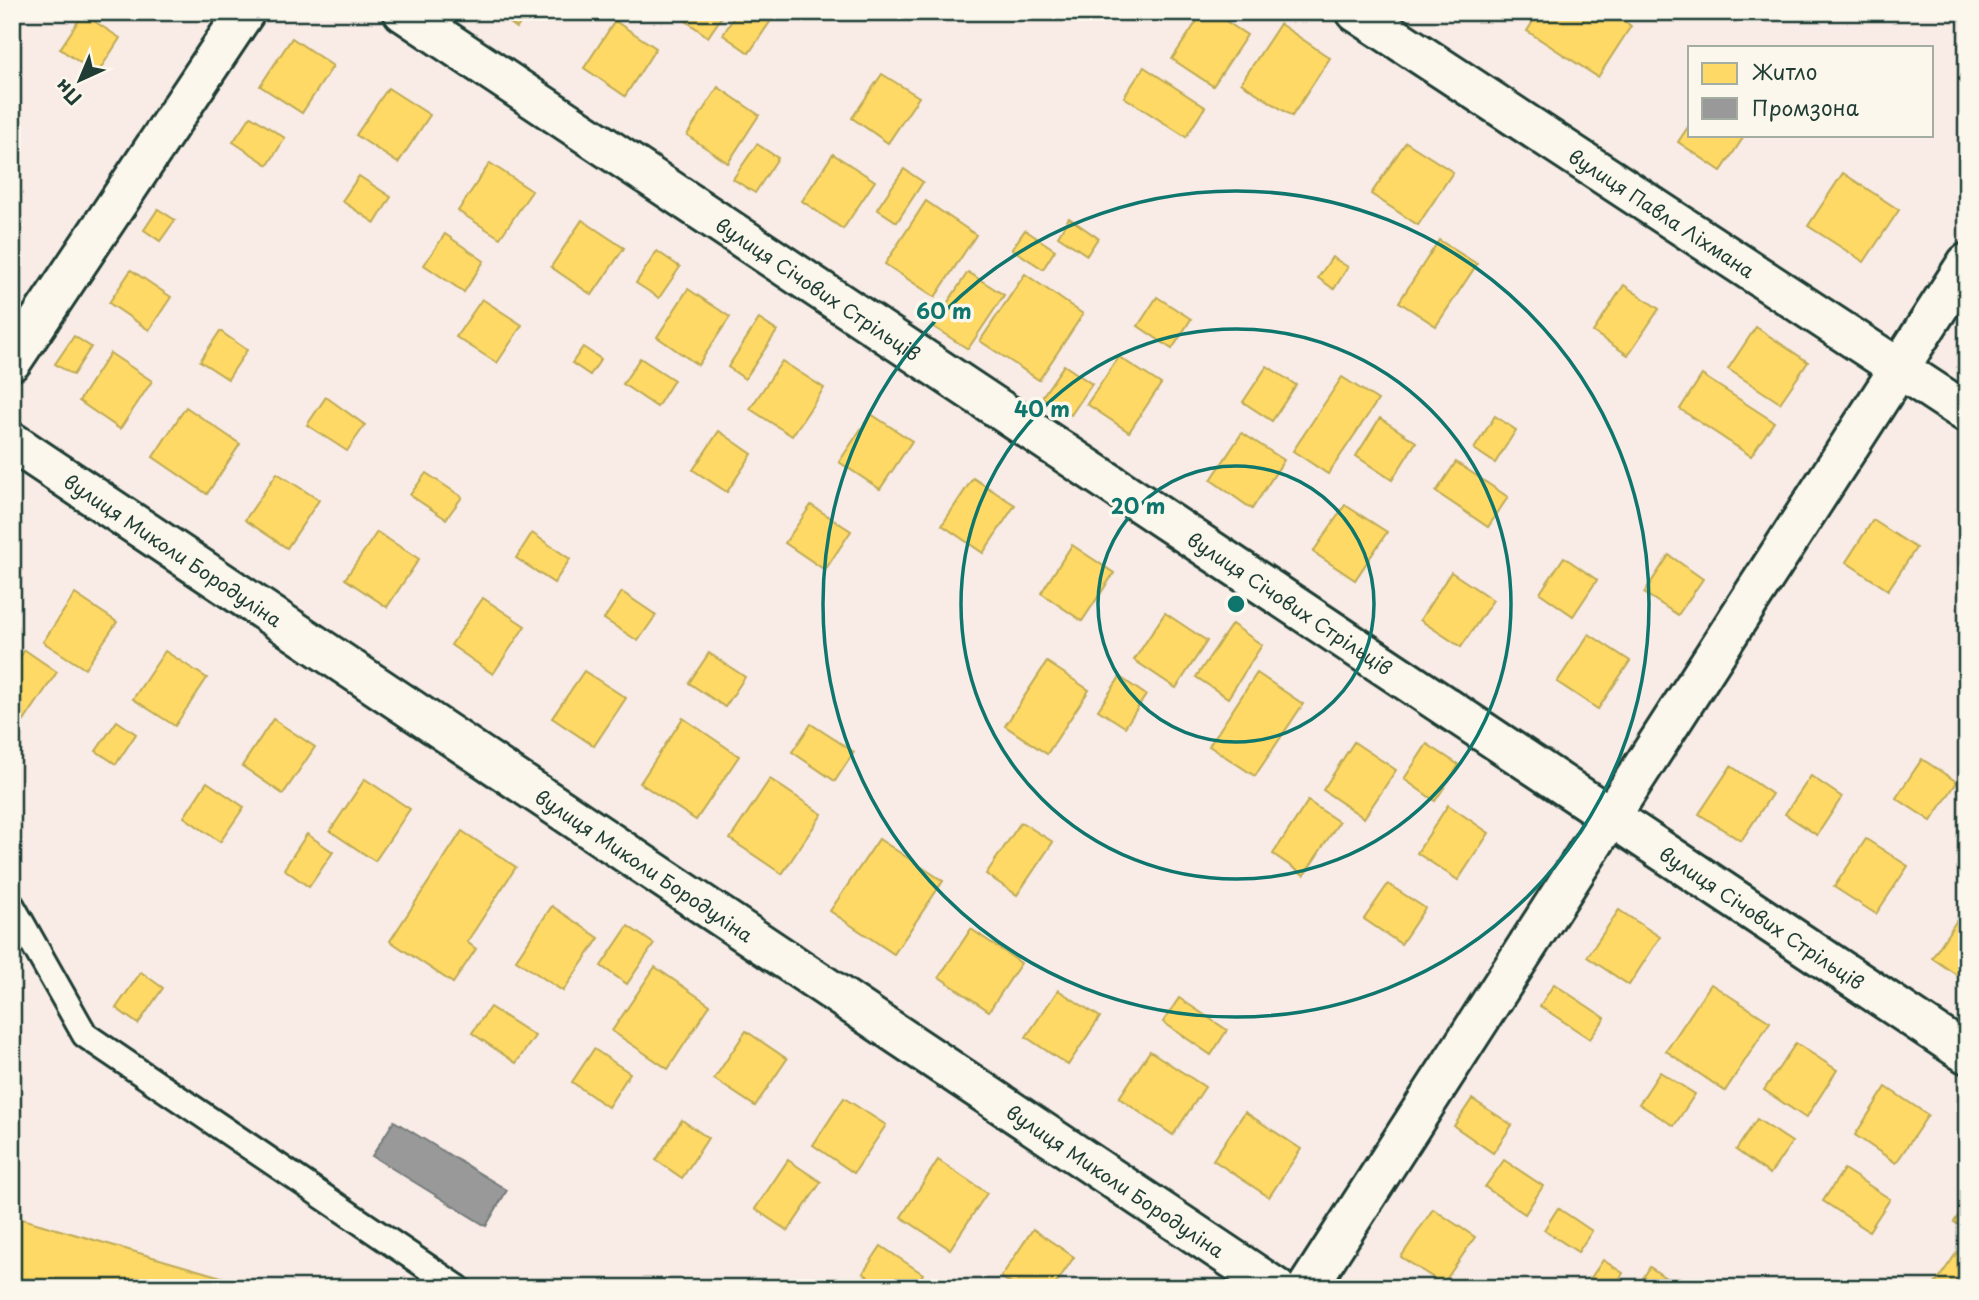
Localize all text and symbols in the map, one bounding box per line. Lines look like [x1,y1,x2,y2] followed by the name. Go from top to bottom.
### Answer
[46,46,116,116] north arrow
[1688,46,1934,136] legend
[1752,55,1817,87] text: Житло
[48,73,87,113] text: Пн
[1752,91,1859,123] text: Промзона
[1564,142,1760,284] street label: вулиця Павла Ліхмана
[710,210,926,367] street label: вулиця Січових Стрільців
[916,294,972,326] text: 60 m
[1014,392,1070,424] text: 40 m
[59,467,288,633] street label: вулиця Миколи Бородуліна
[1111,489,1165,521] text: 20 m
[1182,525,1398,681] street label: вулиця Січових Стрільців
[1224,592,1248,616] centre of rings
[530,782,759,948] street label: вулиця Миколи Бородуліна
[1654,839,1870,996] street label: вулиця Січових Стрільців
[1001,1098,1230,1264] street label: вулиця Миколи Бородуліна

